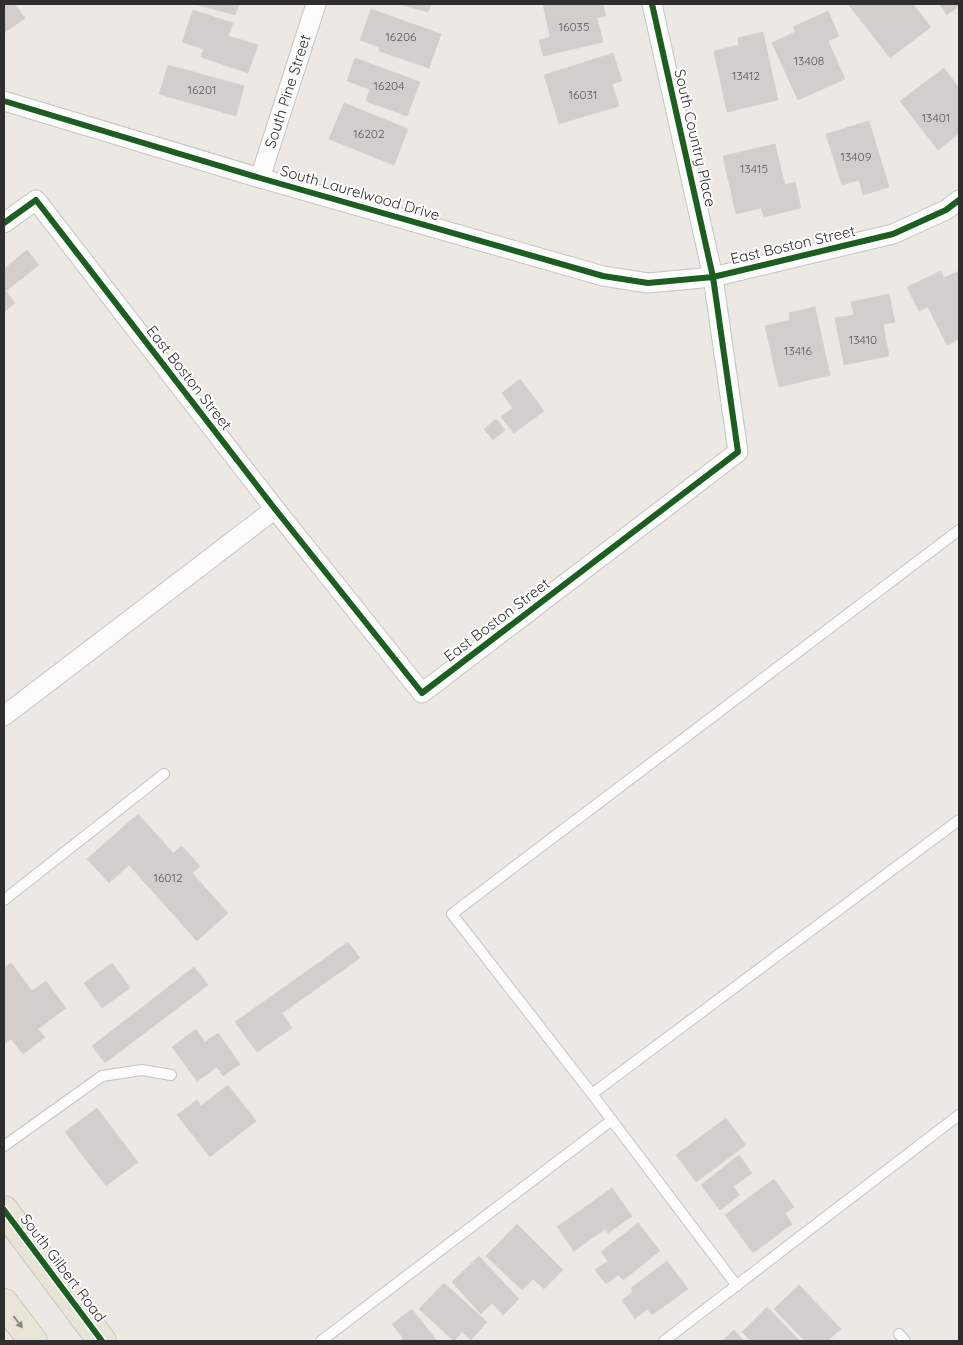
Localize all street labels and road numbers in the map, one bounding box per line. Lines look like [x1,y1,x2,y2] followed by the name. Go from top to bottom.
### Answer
[260,32,315,150] street label: South Pine Street
[670,67,721,209] street label: South Country Place
[278,161,442,224] street label: South Laurelwood Drive
[729,221,857,268] street label: East Boston Street
[143,322,236,434] street label: East Boston Street
[440,574,553,666] street label: East Boston Street
[17,1210,110,1326] street label: South Gilbert Road

